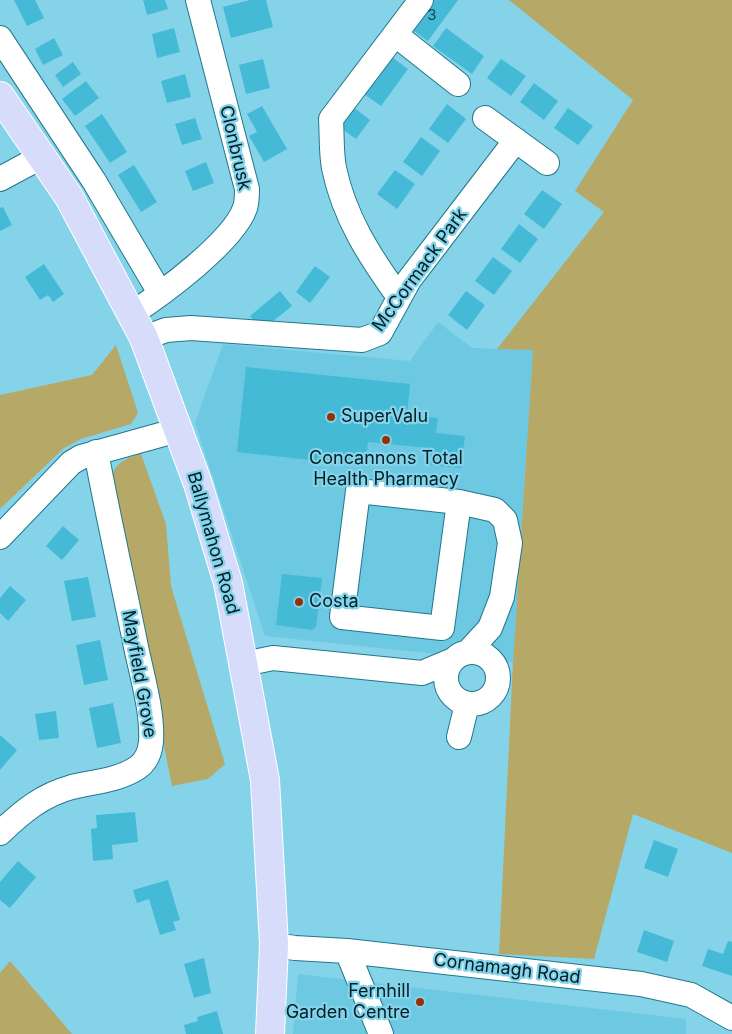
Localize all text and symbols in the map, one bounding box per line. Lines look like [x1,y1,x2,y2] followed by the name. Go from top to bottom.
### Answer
[427,6,437,24] house number: 3
[215,103,255,193] street label: Clonbrusk
[368,204,472,336] street label: McCormack Park
[341,406,428,428] place label: SuperValu
[325,411,337,423] marker: SuperValu
[380,434,392,446] marker: Concannons Total Health Pharmacy
[309,448,463,490] place label: Concannons Total Health Pharmacy
[182,469,244,617] street label: Ballymahon Road
[309,591,359,613] place label: Costa
[293,596,305,608] marker: Costa
[117,609,161,739] street label: Mayfield Grove
[432,949,582,989] street label: Cornamagh Road
[286,981,410,1024] place label: Fernhill Garden Centre
[414,996,426,1008] marker: Fernhill Garden Centre

